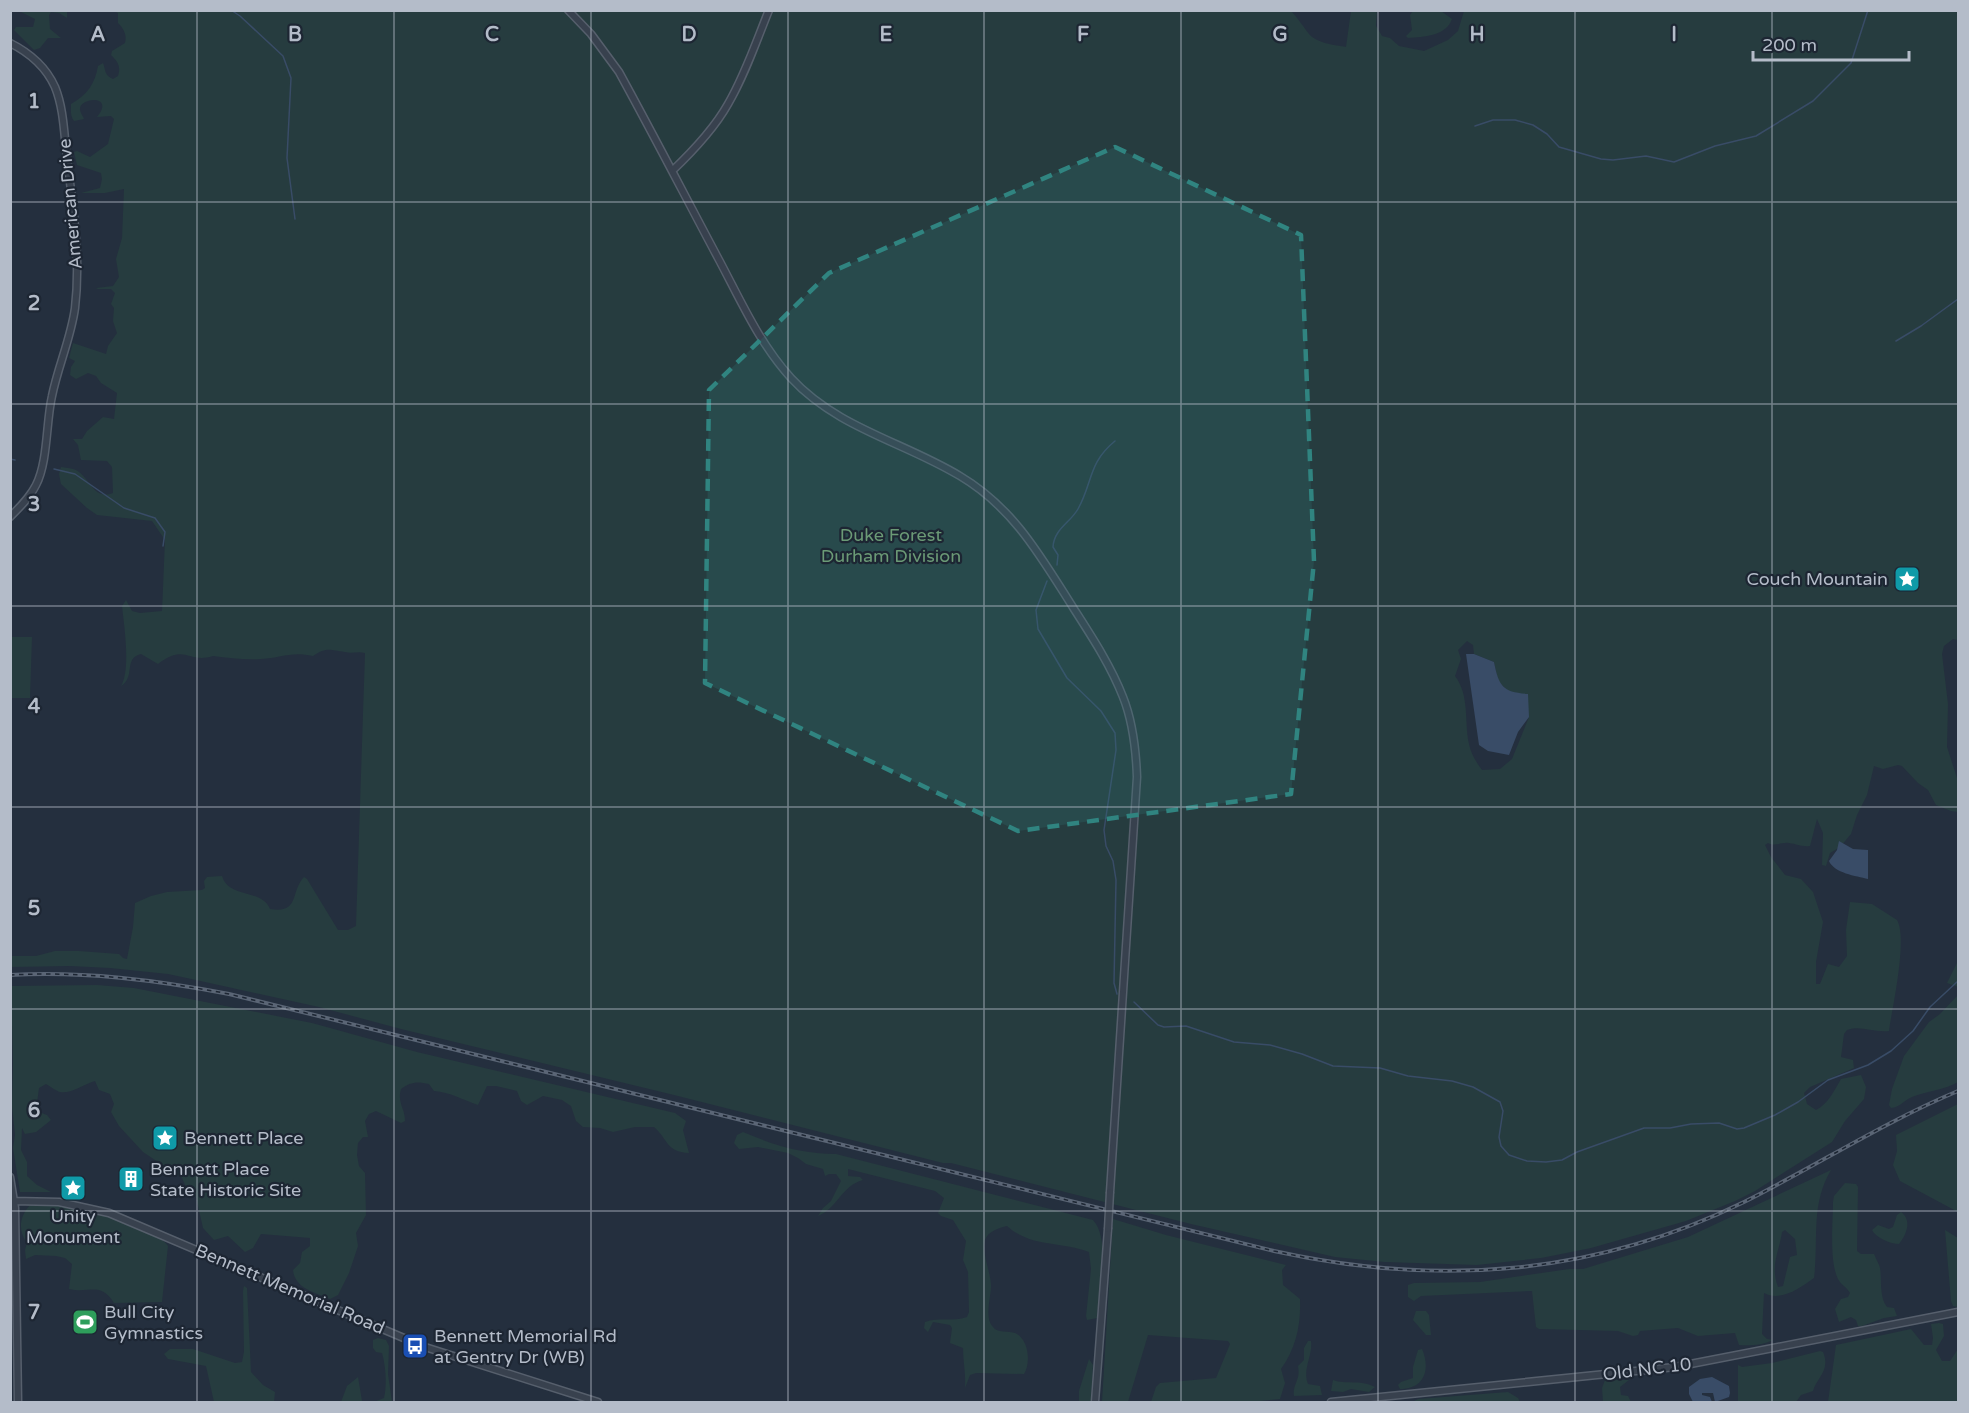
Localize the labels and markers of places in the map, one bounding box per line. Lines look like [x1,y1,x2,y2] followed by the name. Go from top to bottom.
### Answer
[1892,564,1922,594] place icon: Couch Mountain
[1746,568,1888,590] place label: Couch Mountain
[150,1123,180,1153] place icon: Bennett Place
[184,1127,303,1149] place label: Bennett Place
[150,1158,301,1201] place label: Bennett Place State Historic Site
[116,1164,146,1194] building icon: Bennett Place State Historic Site
[58,1173,88,1203] place icon: Unity Monument
[26,1205,120,1248] place label: Unity Monument
[104,1301,203,1344] place label: Bull City Gymnastics
[70,1307,100,1337] sports icon: Bull City Gymnastics
[434,1325,617,1368] place label: Bennett Memorial Rd at Gentry Dr (WB)
[400,1331,430,1361] bus stop icon: Bennett Memorial Rd at Gentry Dr (WB)

